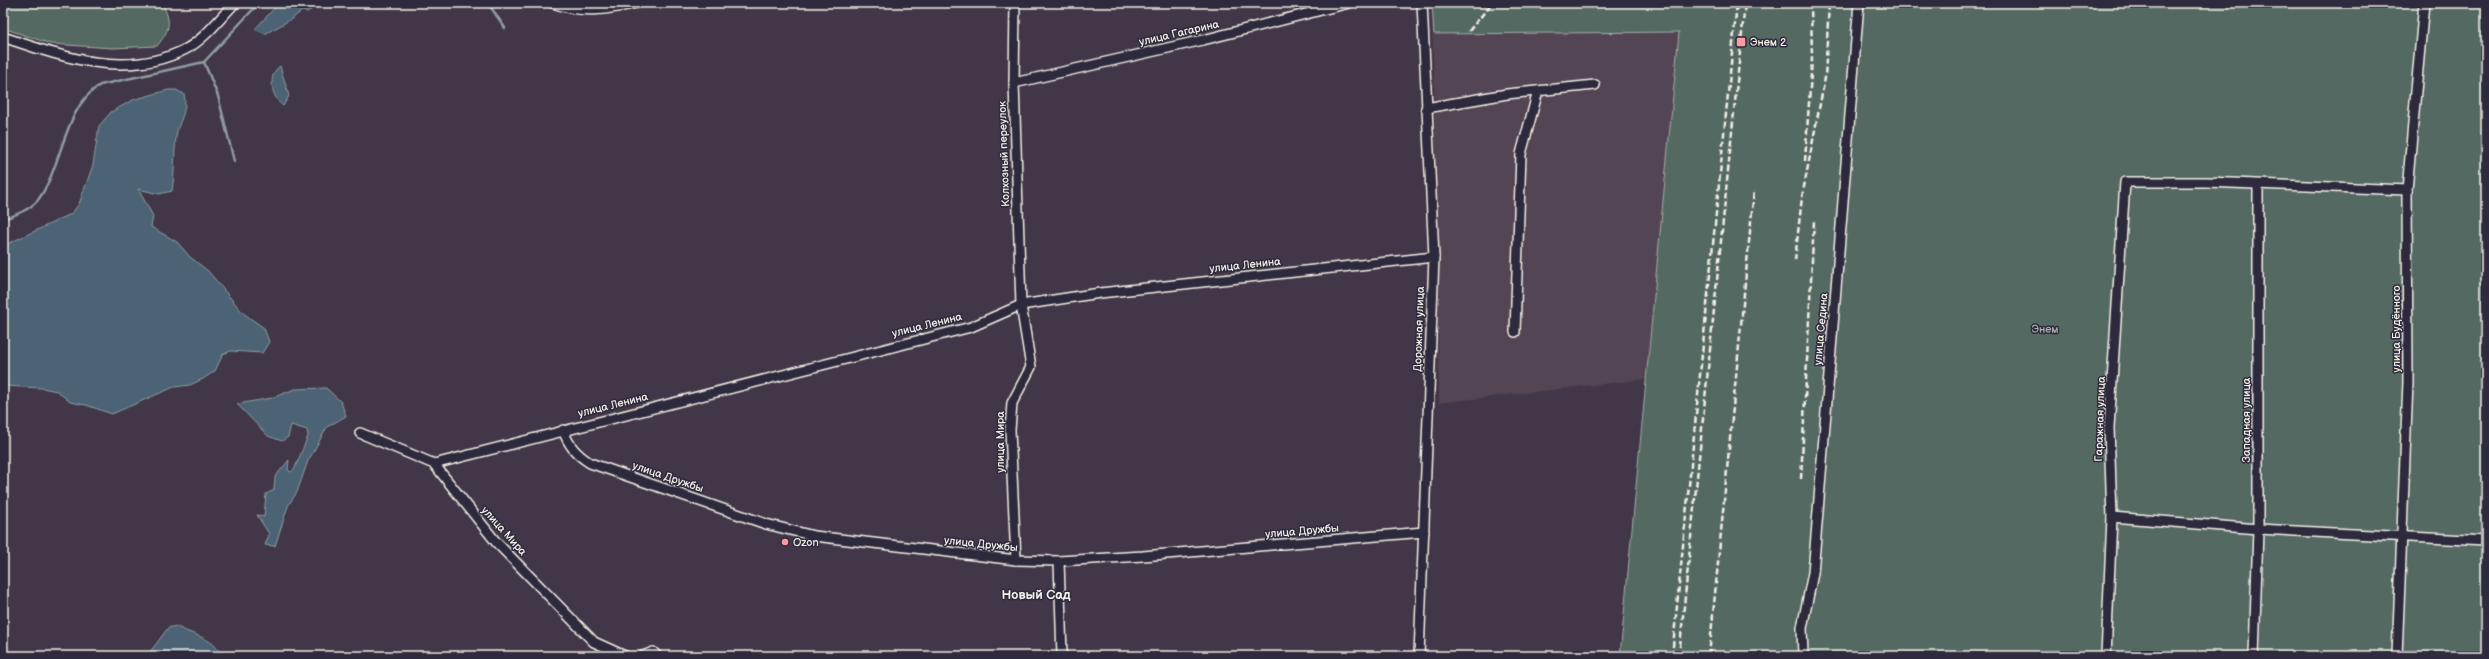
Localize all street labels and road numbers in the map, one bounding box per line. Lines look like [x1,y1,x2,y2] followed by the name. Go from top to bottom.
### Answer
[1138,17,1221,49] street label: улица Гагарина
[996,101,1012,207] street label: Колхозный переулок
[1209,255,1282,275] street label: улица Ленина
[2390,285,2403,372] street label: улица Будённого
[1411,286,1427,372] street label: Дорожная улица
[1811,292,1831,366] street label: улица Седина
[891,310,964,340] street label: улица Ленина
[2092,376,2108,462] street label: Гаражная улица
[2240,377,2253,462] street label: Западная улица
[577,390,650,420] street label: улица Ленина
[994,411,1007,473] street label: улица Мира
[631,459,705,495] street label: улица Дружбы
[479,504,530,559] street label: улица Мира
[1265,521,1340,541] street label: улица Дружбы
[943,534,1019,554] street label: улица Дружбы

